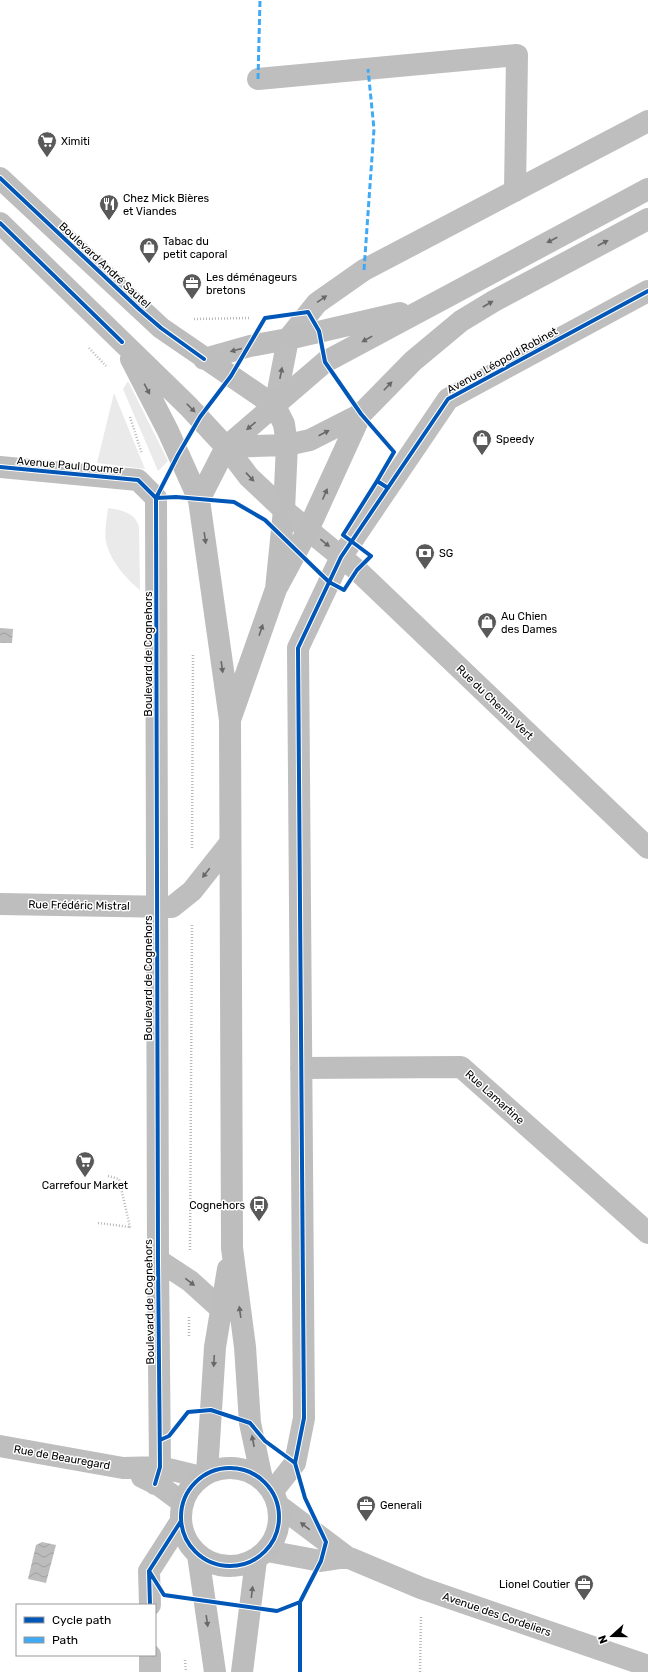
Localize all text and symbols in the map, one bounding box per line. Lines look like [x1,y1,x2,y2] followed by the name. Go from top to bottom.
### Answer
[36,130,58,158] supermarket icon: Ximiti
[61,135,90,148] place label: Ximiti
[123,192,210,218] place label: Chez Mick Bières et Viandes
[98,193,120,221] restaurant icon: Chez Mick Bières et Viandes
[56,220,153,311] street label: Boulevard André Sautel
[163,235,228,261] place label: Tabac du petit caporal
[138,236,160,264] shop icon: Tabac du petit caporal
[546,237,558,243] one-way arrow
[597,239,609,246] one-way arrow
[206,271,297,297] place label: Les déménageurs bretons
[181,272,203,300] office icon: Les déménageurs bretons
[317,295,328,304] one-way arrow
[482,300,494,307] one-way arrow
[445,324,560,396] street label: Avenue Léopold Robinet
[361,336,373,342] one-way arrow
[230,347,242,353] one-way arrow
[279,366,285,379] one-way arrow
[383,381,393,391] one-way arrow
[143,383,150,395] one-way arrow
[186,403,196,413] one-way arrow
[245,422,256,431] one-way arrow
[471,428,493,456] shop icon: Speedy
[318,430,329,436] one-way arrow
[496,433,534,446] place label: Speedy
[16,454,125,477] street label: Avenue Paul Doumer
[246,472,255,482] one-way arrow
[322,488,328,500] one-way arrow
[202,532,208,544] one-way arrow
[320,539,330,548] one-way arrow
[414,542,436,570] bank icon: SG
[439,547,453,560] place label: SG
[142,591,155,717] street label: Boulevard de Cognehors
[501,610,558,636] place label: Au Chien des Dames
[476,611,498,639] shop icon: Au Chien des Dames
[259,624,265,636] one-way arrow
[219,661,225,673] one-way arrow
[454,662,536,743] street label: Rue du Chemin Vert
[202,868,210,879] one-way arrow
[28,898,130,913] street label: Rue Frédéric Mistral
[142,915,155,1041] street label: Boulevard de Cognehors
[463,1068,527,1127] street label: Rue Lamartine
[74,1150,96,1178] supermarket icon: Carrefour Market
[42,1179,129,1192] place label: Carrefour Market
[248,1194,270,1222] bus stop icon: Cognehors
[189,1199,245,1212] place label: Cognehors
[142,1239,157,1365] street label: Boulevard de Cognehors
[185,1277,196,1286] one-way arrow
[237,1306,244,1318] one-way arrow
[211,1355,218,1367] one-way arrow
[250,1435,256,1448] one-way arrow
[13,1443,111,1472] street label: Rue de Beauregard
[355,1494,377,1522] office icon: Generali
[380,1499,422,1512] place label: Generali
[300,1522,310,1530] one-way arrow
[573,1573,595,1601] office icon: Lionel Coutier
[499,1578,571,1591] place label: Lionel Coutier
[249,1586,255,1598] one-way arrow
[441,1590,553,1639] street label: Avenue des Cordeliers
[16,1604,156,1656] legend
[52,1613,111,1627] text: Cycle path
[204,1615,210,1627] one-way arrow
[592,1616,632,1656] north arrow
[52,1633,78,1647] text: Path
[596,1633,611,1645] text: N

